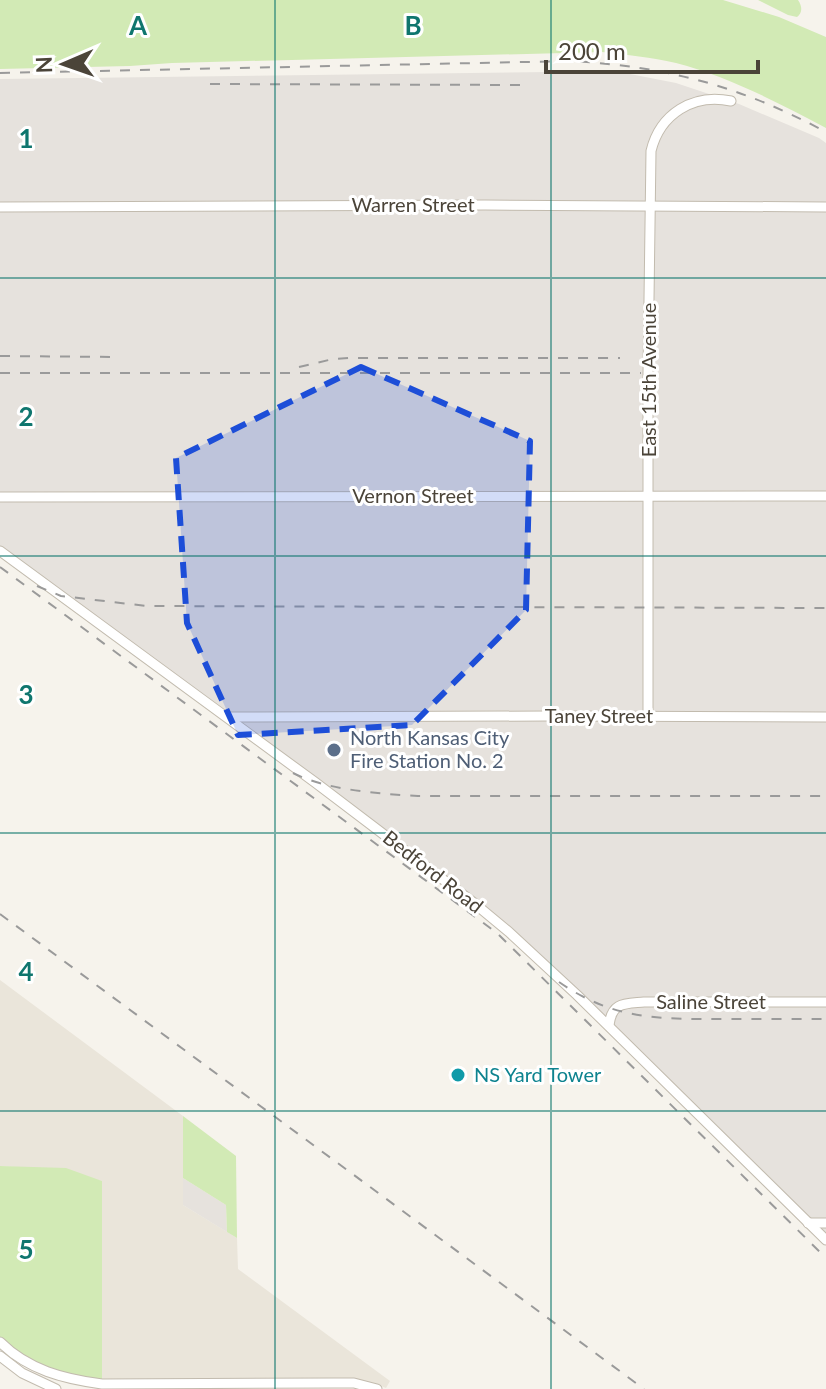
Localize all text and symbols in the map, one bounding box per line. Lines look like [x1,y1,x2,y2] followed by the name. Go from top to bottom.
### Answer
[128,9,148,41] text: A
[404,9,422,41] text: B
[24,24,104,104] north arrow
[546,24,758,74] scale bar
[558,36,626,65] text: 200 m
[30,56,57,74] text: N
[18,122,34,154] text: 1
[351,192,475,216] street label: Warren Street
[636,303,660,457] street label: East 15th Avenue
[18,400,34,432] text: 2
[352,483,474,507] street label: Vernon Street
[18,678,34,710] text: 3
[545,703,653,727] street label: Taney Street
[350,725,510,772] place label: North Kansas City Fire Station No. 2
[325,741,343,759] marker: North Kansas City Fire Station No. 2
[379,825,488,918] street label: Bedford Road
[18,955,34,987] text: 4
[656,989,766,1013] street label: Saline Street
[474,1062,602,1086] place label: NS Yard Tower
[449,1066,467,1084] marker: NS Yard Tower
[18,1233,34,1265] text: 5

